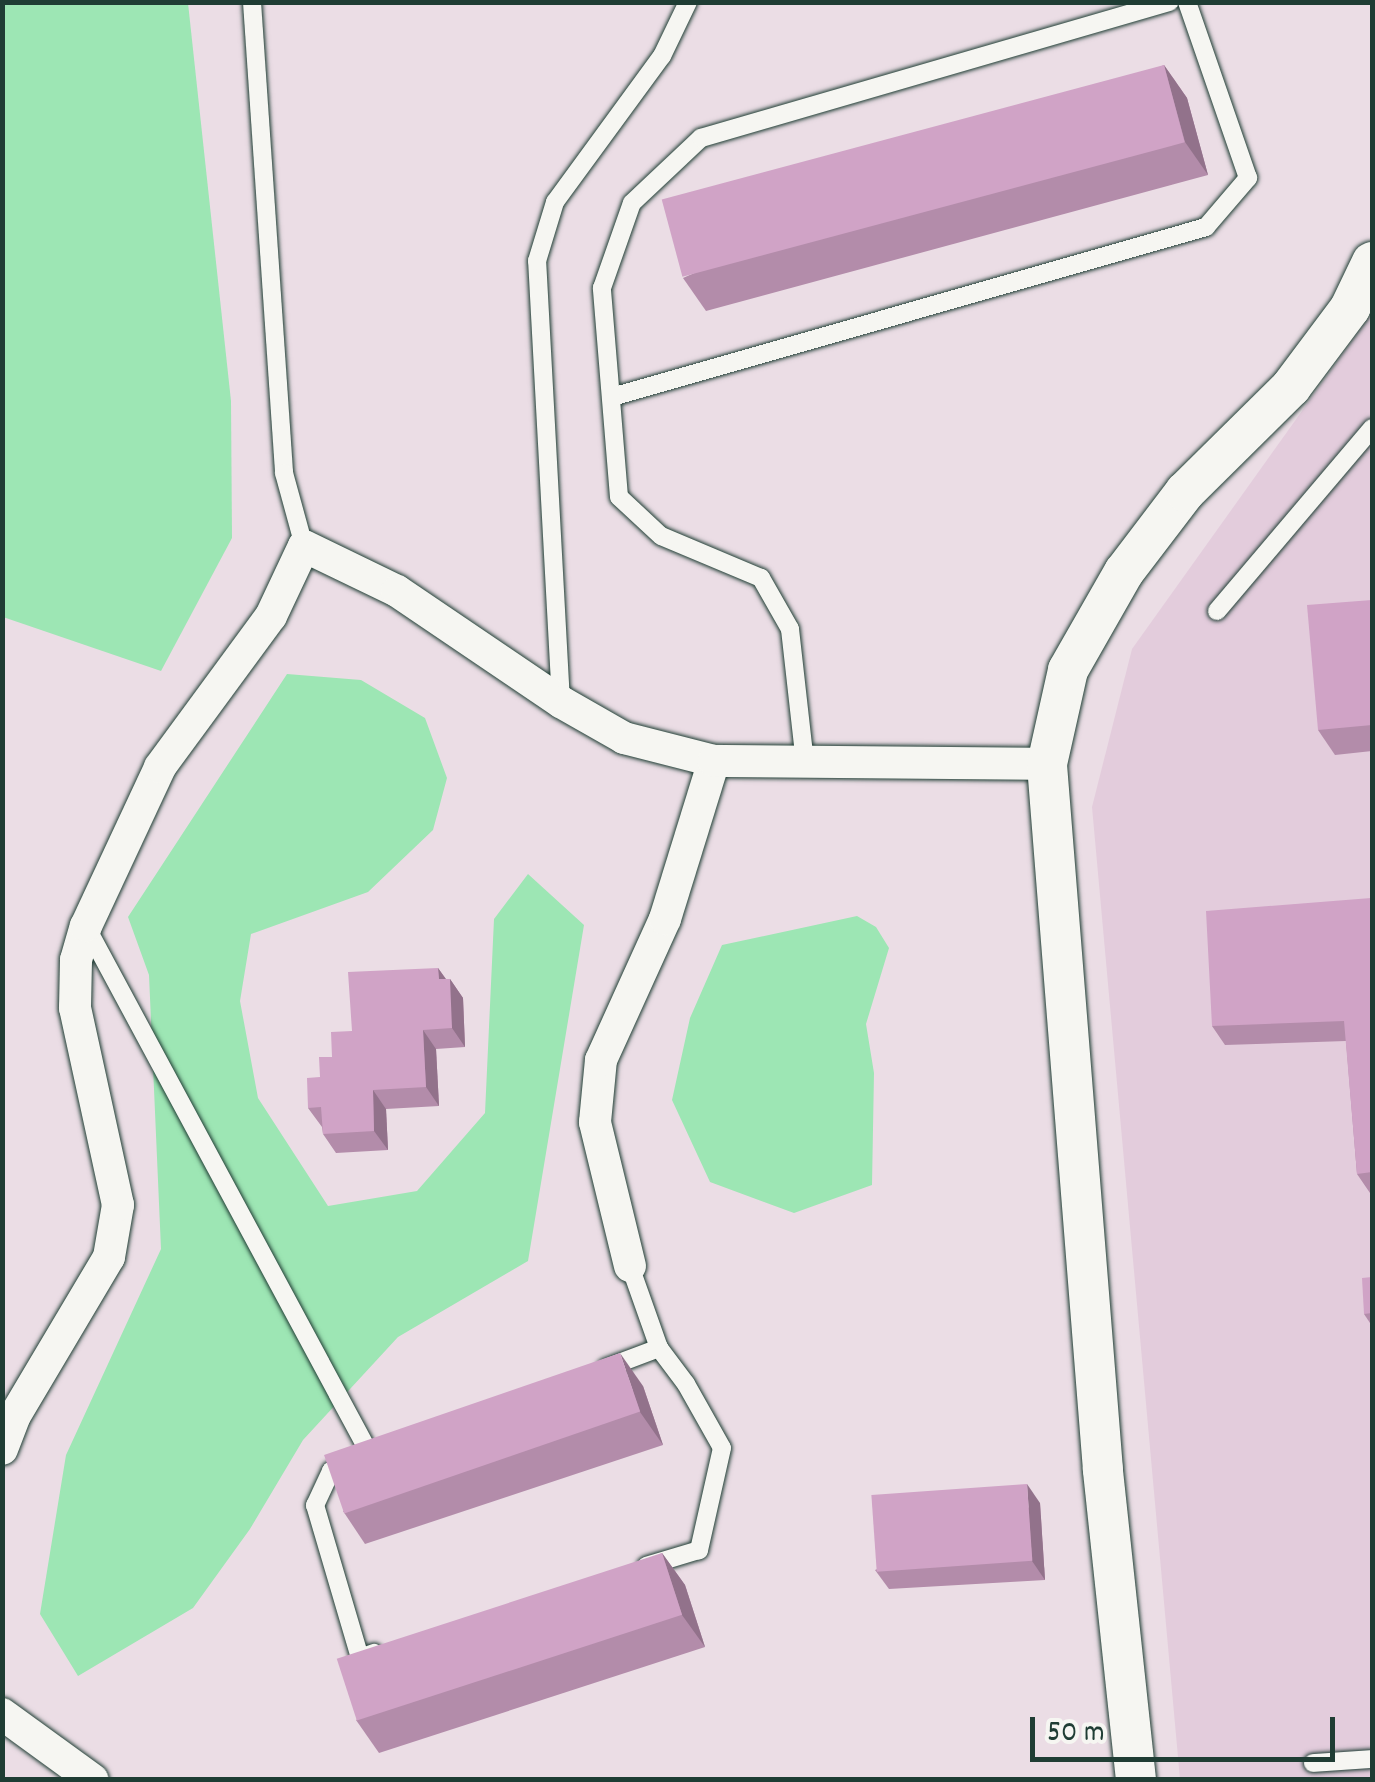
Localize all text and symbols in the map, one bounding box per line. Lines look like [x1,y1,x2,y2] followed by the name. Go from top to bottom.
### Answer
[1035,1697,1340,1759] scale bar
[1047,1713,1105,1756] text: 50 m

